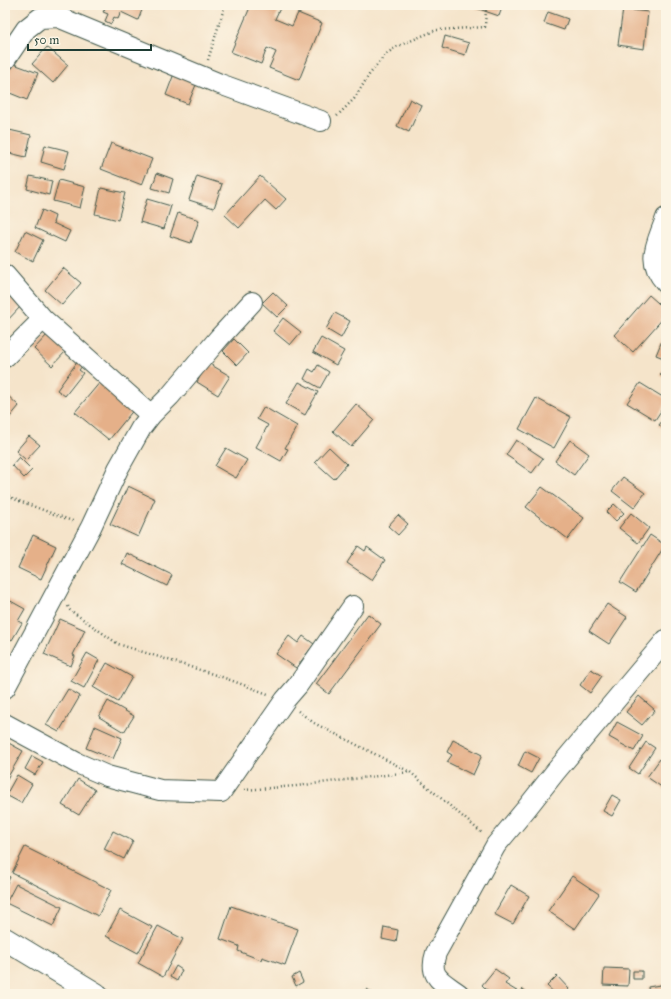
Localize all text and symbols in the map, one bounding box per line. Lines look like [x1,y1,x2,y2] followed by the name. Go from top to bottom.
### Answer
[28,26,151,52] scale bar
[34,33,59,47] text: 50 m

